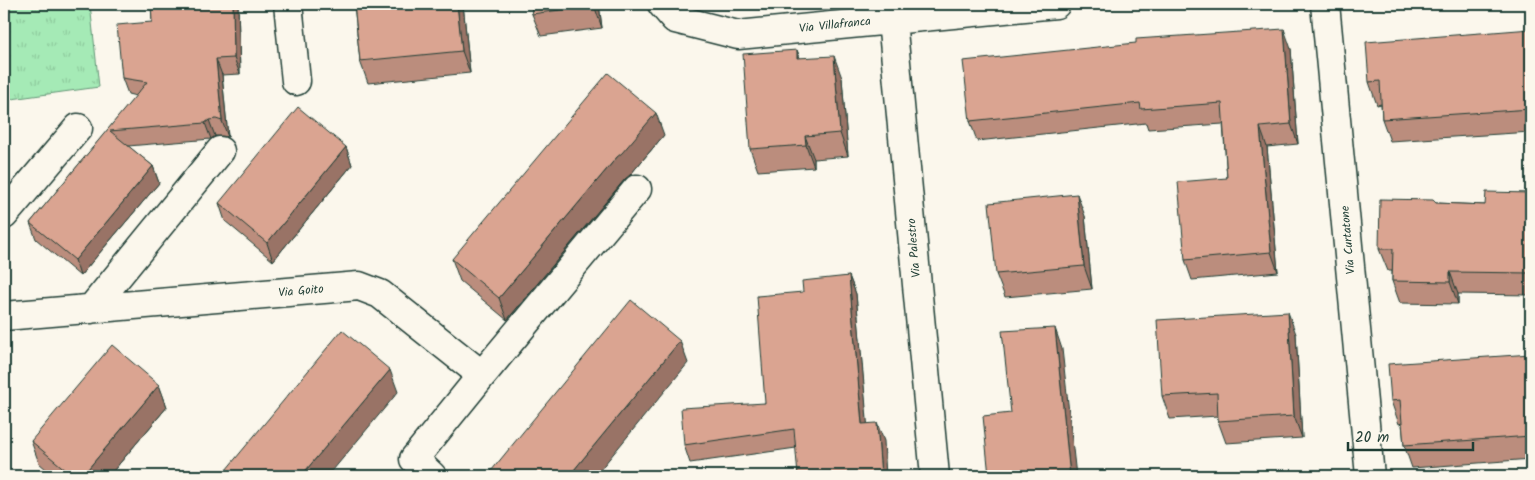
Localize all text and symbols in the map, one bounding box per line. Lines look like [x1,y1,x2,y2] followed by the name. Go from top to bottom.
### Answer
[798,12,872,38] street label: Via Villafranca
[1335,204,1360,275] street label: Via Curtatone
[902,218,926,278] street label: Via Palestro
[278,280,324,302] street label: Via Goito
[1348,420,1472,452] scale bar
[1355,426,1389,450] text: 20 m

